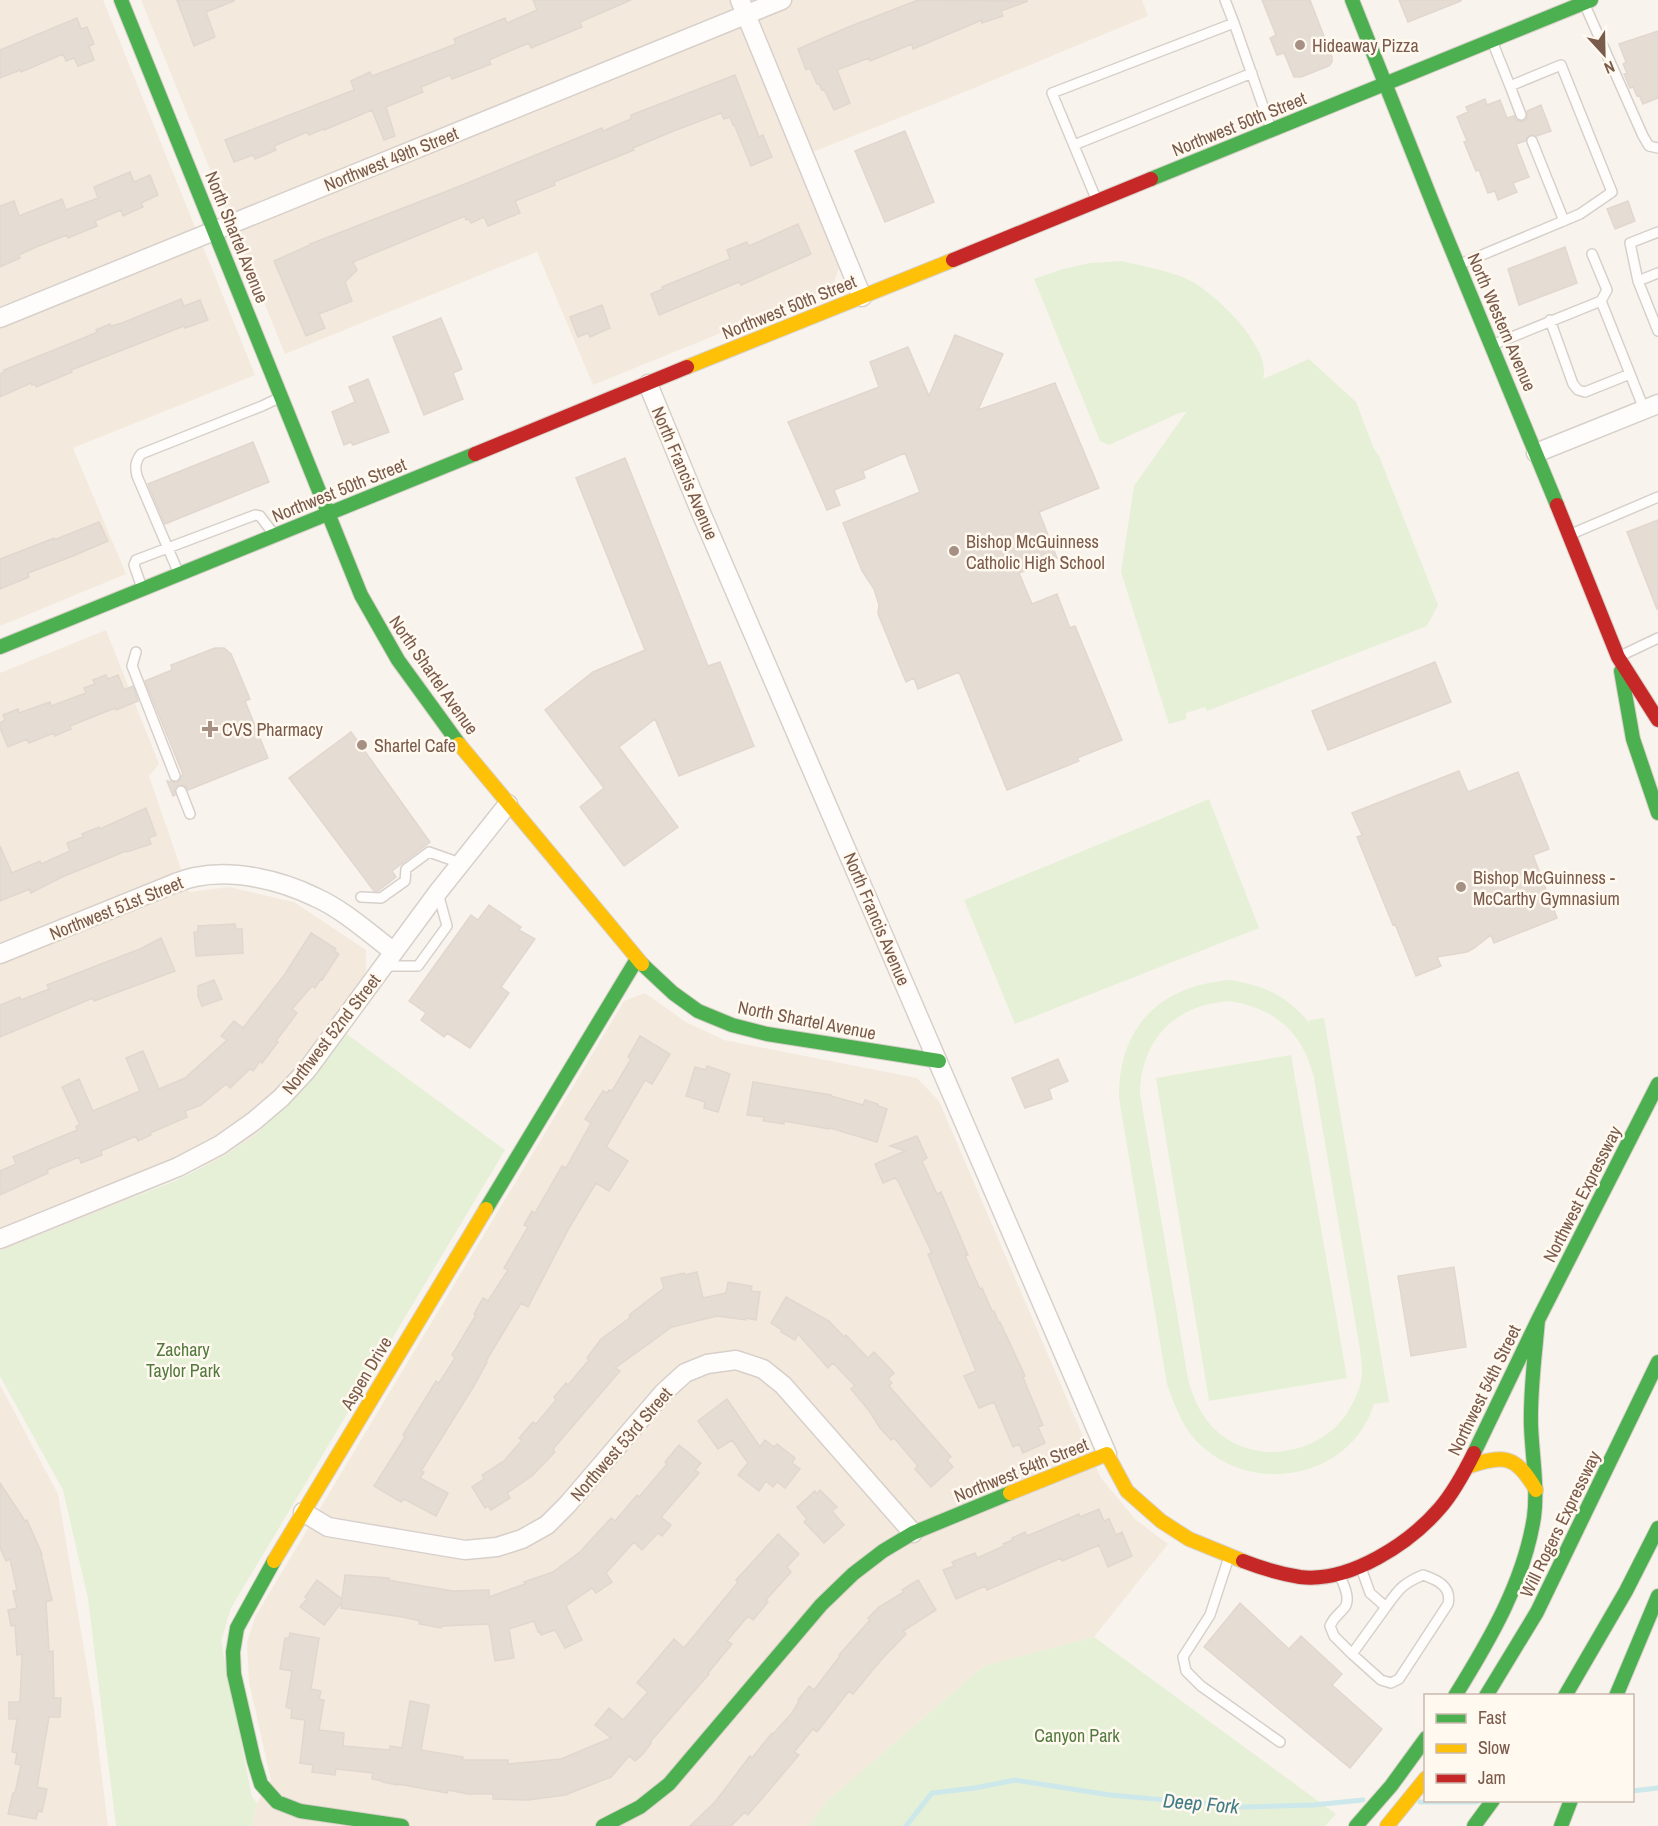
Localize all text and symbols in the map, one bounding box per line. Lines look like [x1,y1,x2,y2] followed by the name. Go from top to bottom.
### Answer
[1574,24,1634,84] north arrow
[1312,33,1419,58] place label: Hideaway Pizza
[1293,38,1307,52] marker: Hideaway Pizza
[1601,56,1618,80] text: N
[1168,86,1310,162] street label: Northwest 50th Street
[320,121,462,197] street label: Northwest 49th Street
[199,167,275,307] street label: North Shartel Avenue
[1462,249,1542,395] street label: North Western Avenue
[718,269,860,345] street label: Northwest 50th Street
[646,403,724,543] street label: North Francis Avenue
[268,452,410,528] street label: Northwest 50th Street
[966,529,1105,575] place label: Bishop McGuinness Catholic High School
[947,544,961,558] marker: Bishop McGuinness Catholic High School
[384,610,484,740] street label: North Shartel Avenue
[222,717,324,742] place label: CVS Pharmacy
[203,722,217,736] marker: CVS Pharmacy
[374,733,456,758] place label: Shartel Cafe
[355,738,369,752] marker: Shartel Cafe
[838,849,916,989] street label: North Francis Avenue
[1473,865,1620,911] place label: Bishop McGuinness - McCarthy Gymnasium
[46,870,186,946] street label: Northwest 51st Street
[1454,880,1468,894] marker: Bishop McGuinness - McCarthy Gymnasium
[276,968,386,1100] street label: Northwest 52nd Street
[736,994,878,1046] street label: North Shartel Avenue
[1537,1121,1627,1267] street label: Northwest Expressway
[1441,1320,1527,1460] street label: Northwest 54th Street
[334,1332,398,1415] street label: Aspen Drive
[146,1337,221,1383] park label: Zachary Taylor Park
[564,1382,678,1506] street label: Northwest 53rd Street
[950,1432,1092,1508] street label: Northwest 54th Street
[1514,1446,1607,1601] street label: Will Rogers Expressway
[1424,1694,1634,1802] legend
[1478,1705,1506,1730] text: Fast
[1034,1723,1120,1748] park label: Canyon Park
[1478,1735,1510,1760] text: Slow
[1478,1765,1506,1790] text: Jam
[1162,1786,1241,1820] water label: Deep Fork

